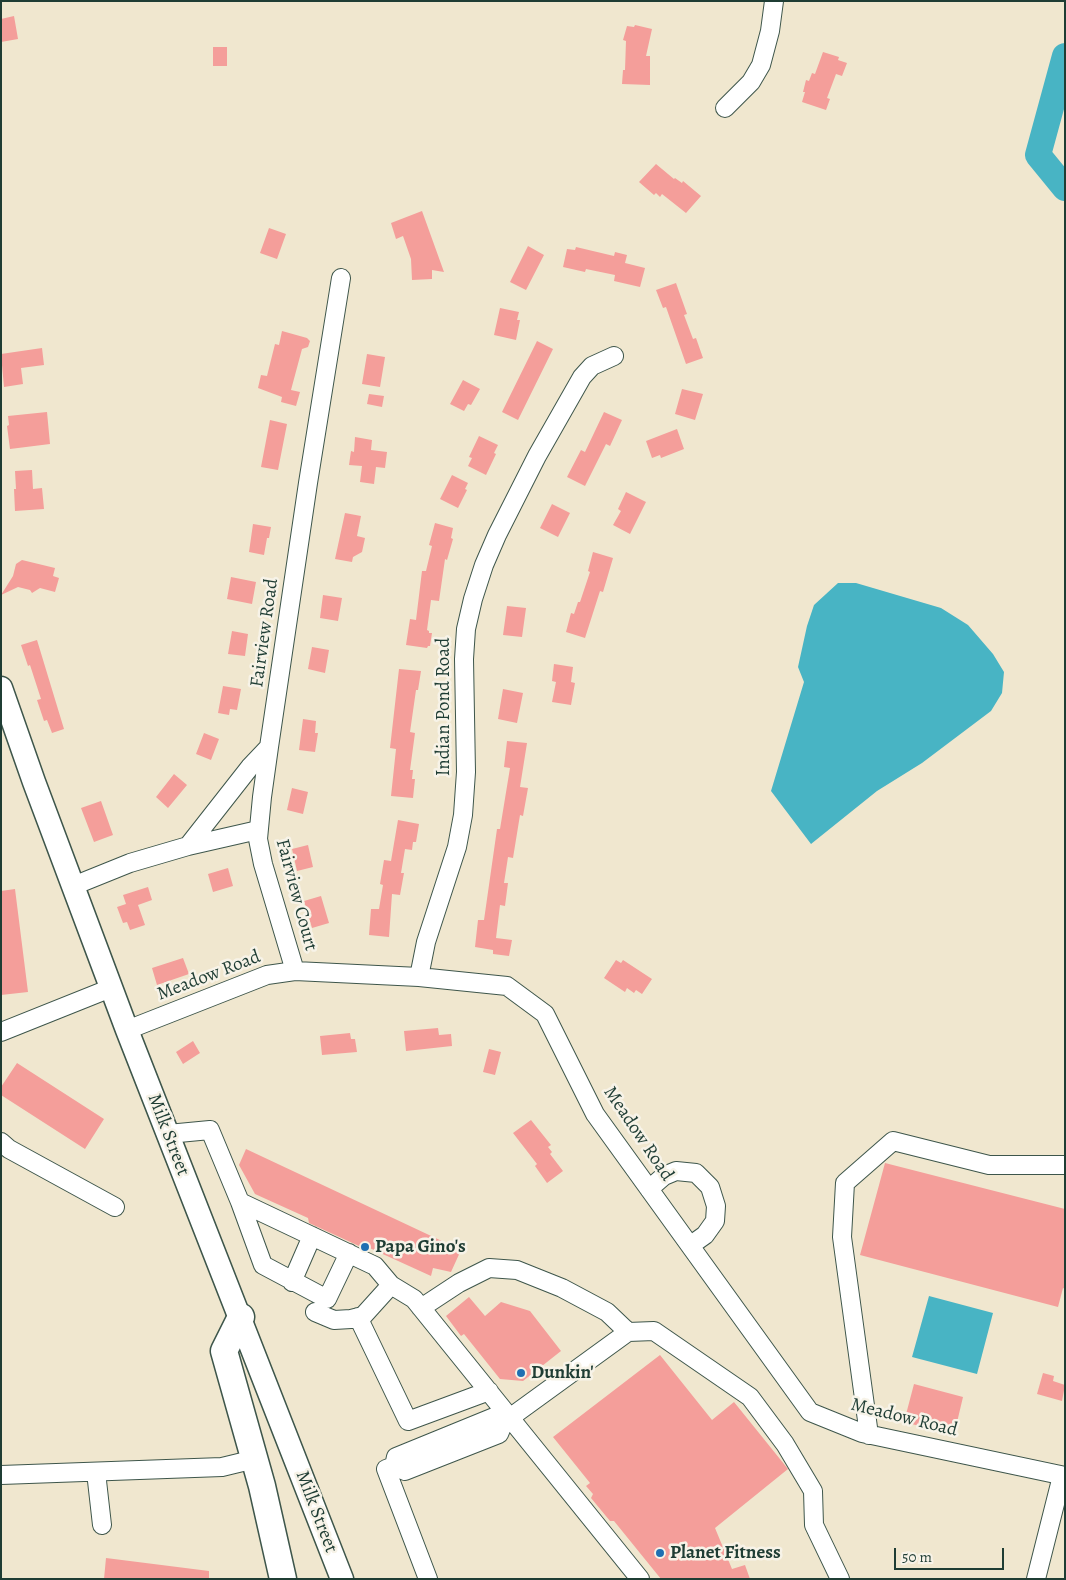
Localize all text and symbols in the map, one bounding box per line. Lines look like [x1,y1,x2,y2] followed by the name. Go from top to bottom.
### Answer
[246,577,284,689] street label: Fairview Road
[433,638,455,776] street label: Indian Pond Road
[270,837,322,953] street label: Fairview Court
[154,946,264,1006] street label: Meadow Road
[598,1082,678,1186] street label: Meadow Road
[142,1091,194,1179] street label: Milk Street
[375,1236,466,1258] place label: Papa Gino's
[359,1241,371,1253] marker: Papa Gino's
[531,1362,594,1384] place label: Dunkin'
[515,1367,527,1379] marker: Dunkin'
[848,1394,960,1442] street label: Meadow Road
[290,1468,342,1556] street label: Milk Street
[896,1538,1006,1570] scale bar
[670,1542,781,1564] place label: Planet Fitness
[654,1547,666,1559] marker: Planet Fitness
[902,1547,932,1567] text: 50 m

